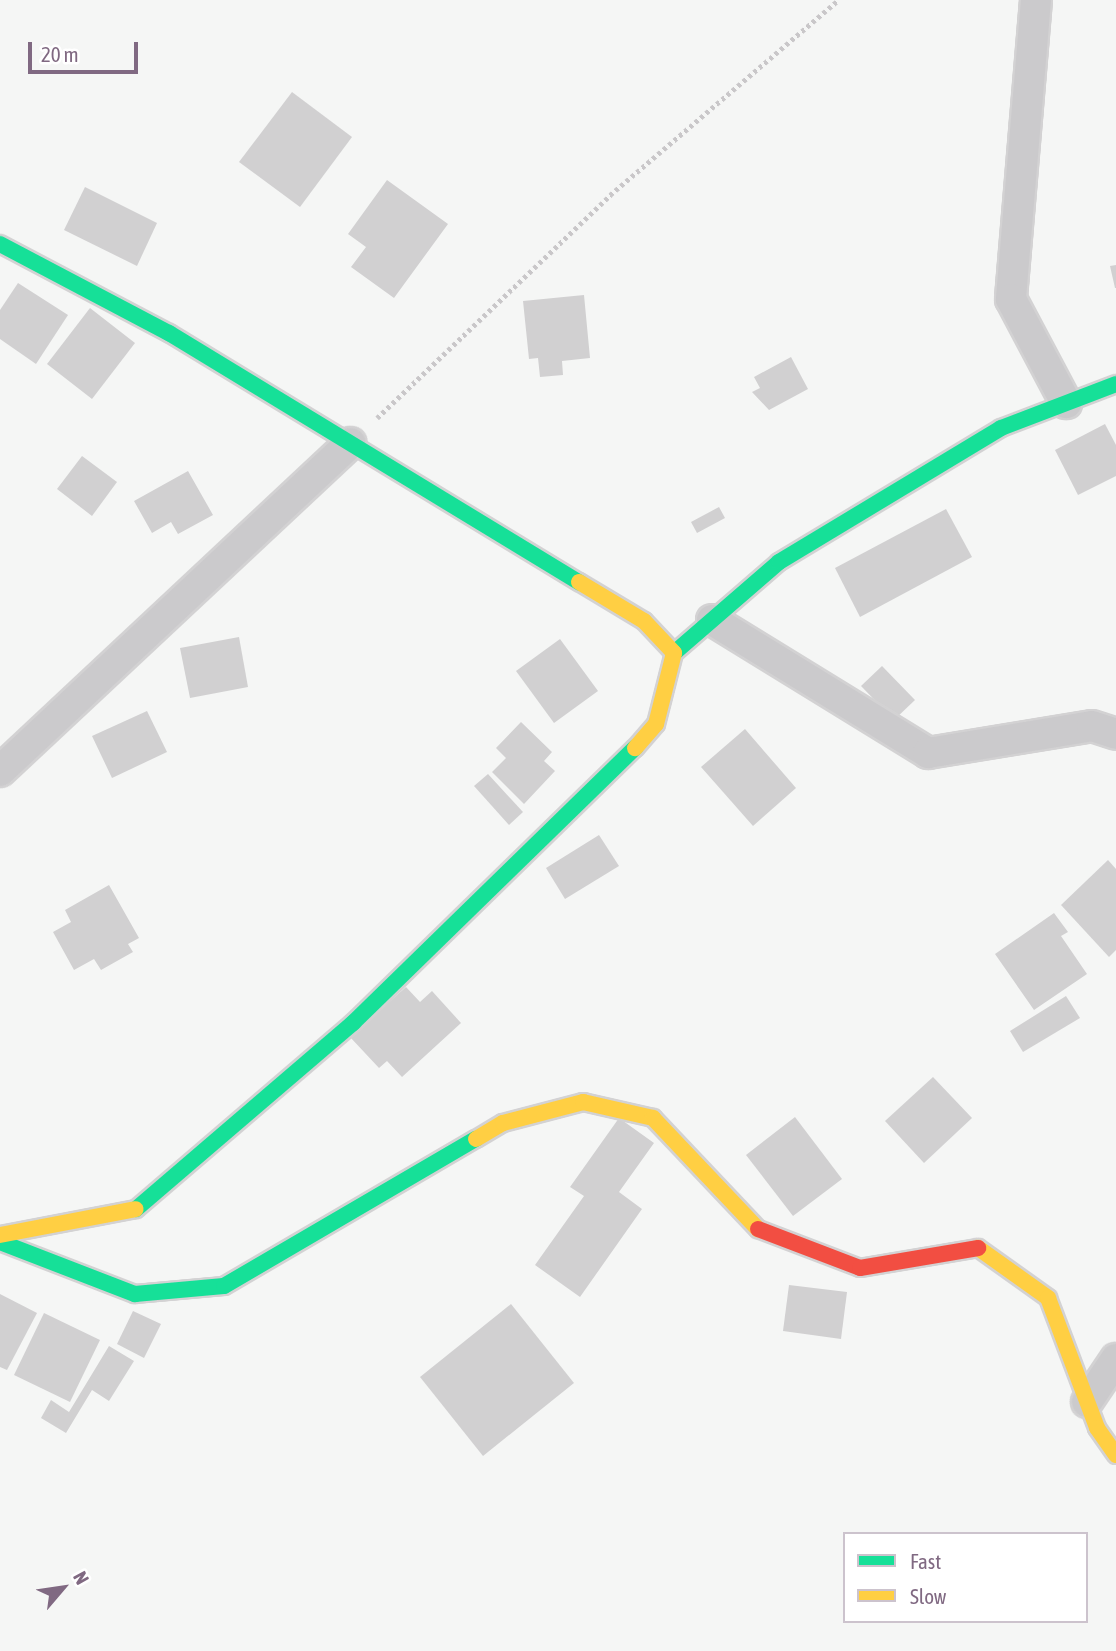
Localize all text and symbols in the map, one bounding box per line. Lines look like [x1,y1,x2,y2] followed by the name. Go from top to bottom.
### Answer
[32,28,142,72] scale bar
[41,42,79,66] text: 20 m
[843,1532,1088,1623] legend
[910,1549,941,1573] text: Fast
[28,1553,98,1623] north arrow
[69,1568,94,1588] text: N
[910,1584,946,1608] text: Slow

